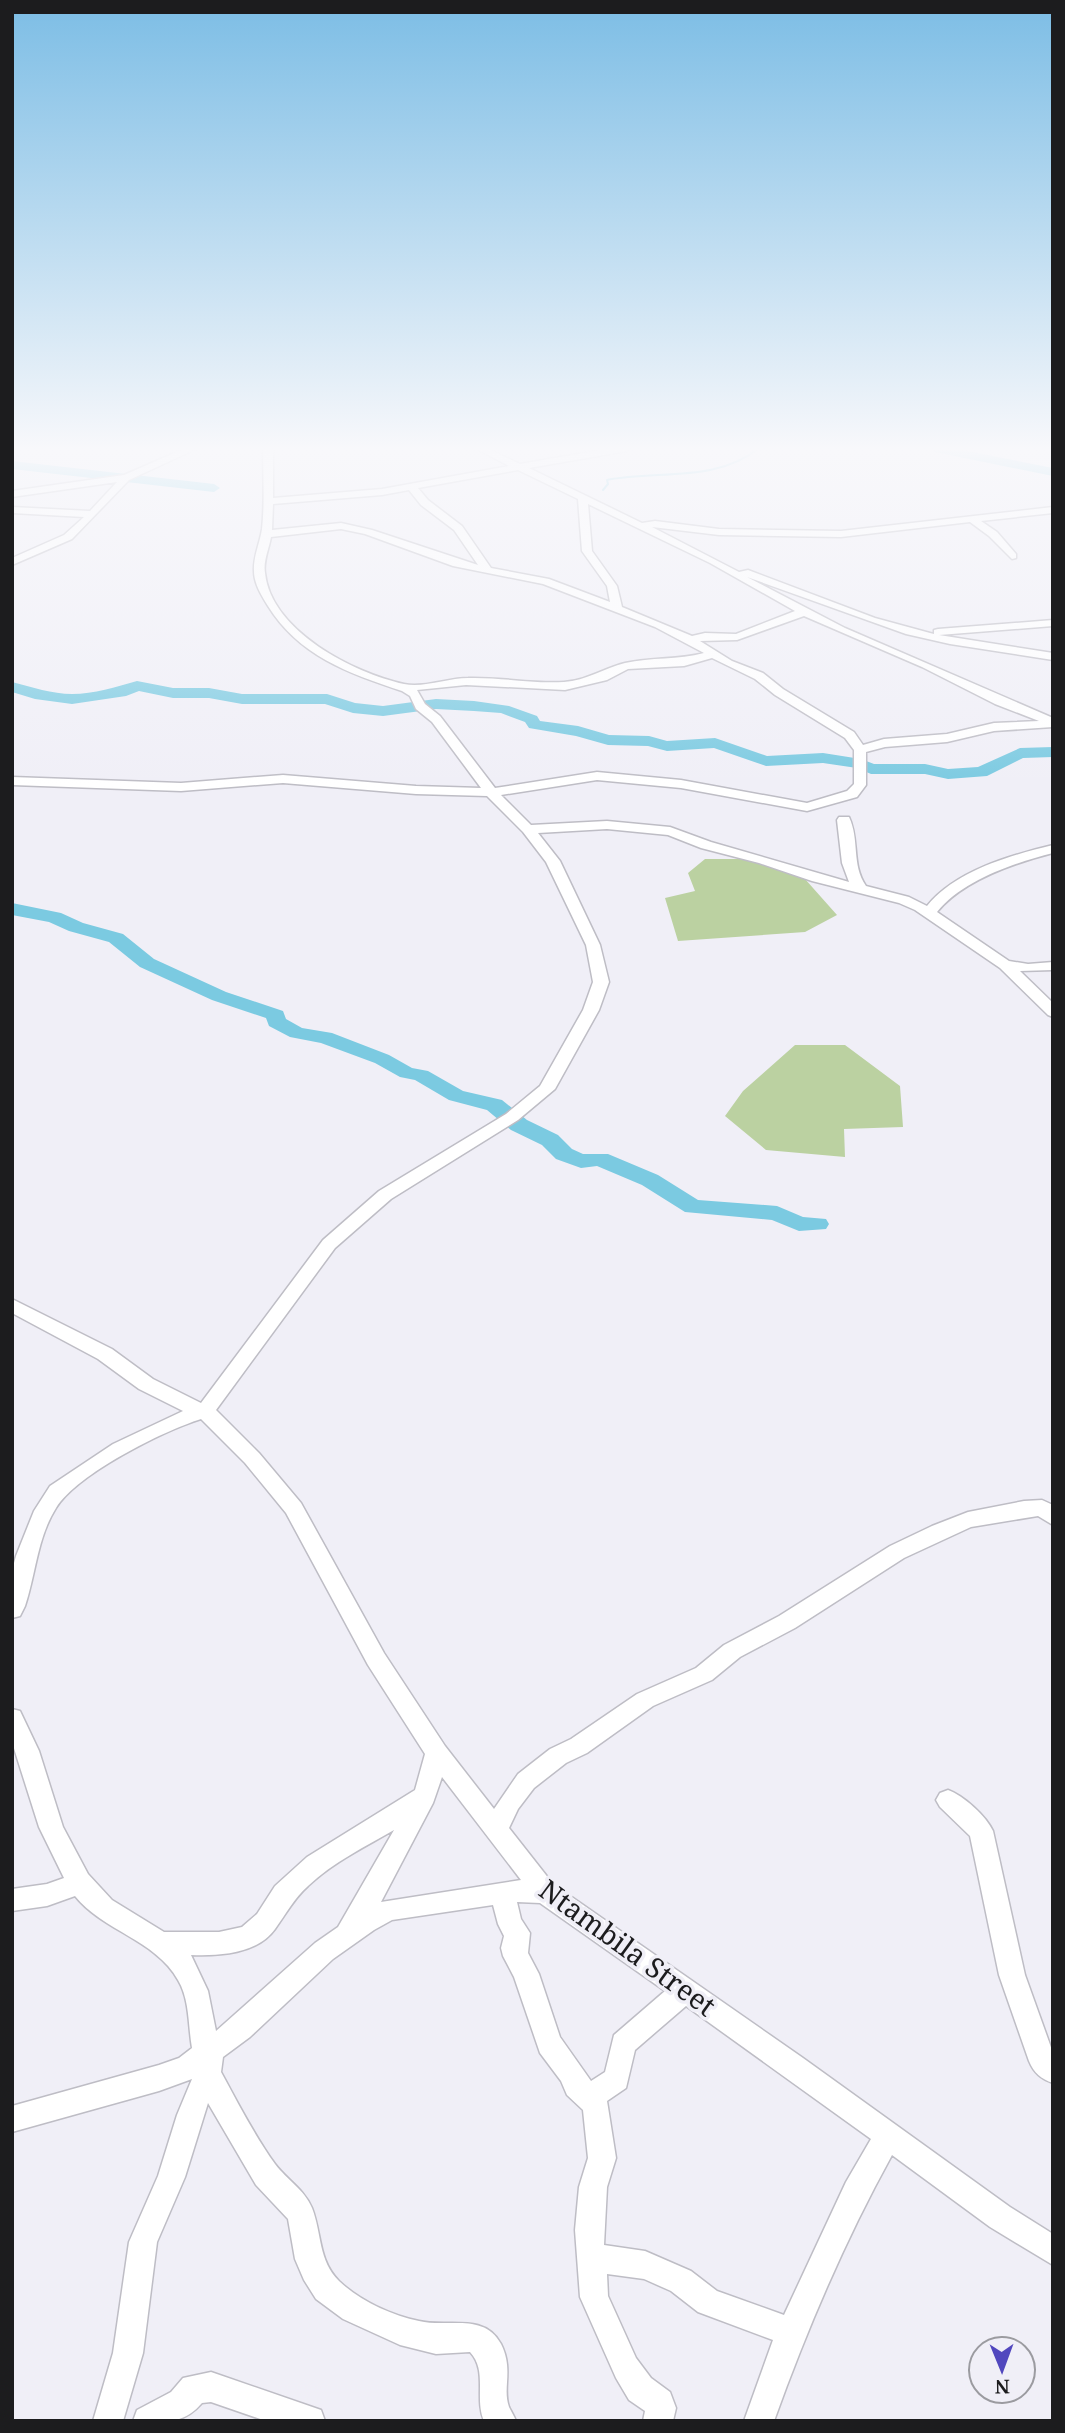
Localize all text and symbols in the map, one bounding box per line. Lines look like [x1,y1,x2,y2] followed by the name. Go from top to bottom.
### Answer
[532,1870,724,2024] street label: Ntambila Street
[967,2335,1037,2405] north arrow
[995,2374,1010,2400] text: N

